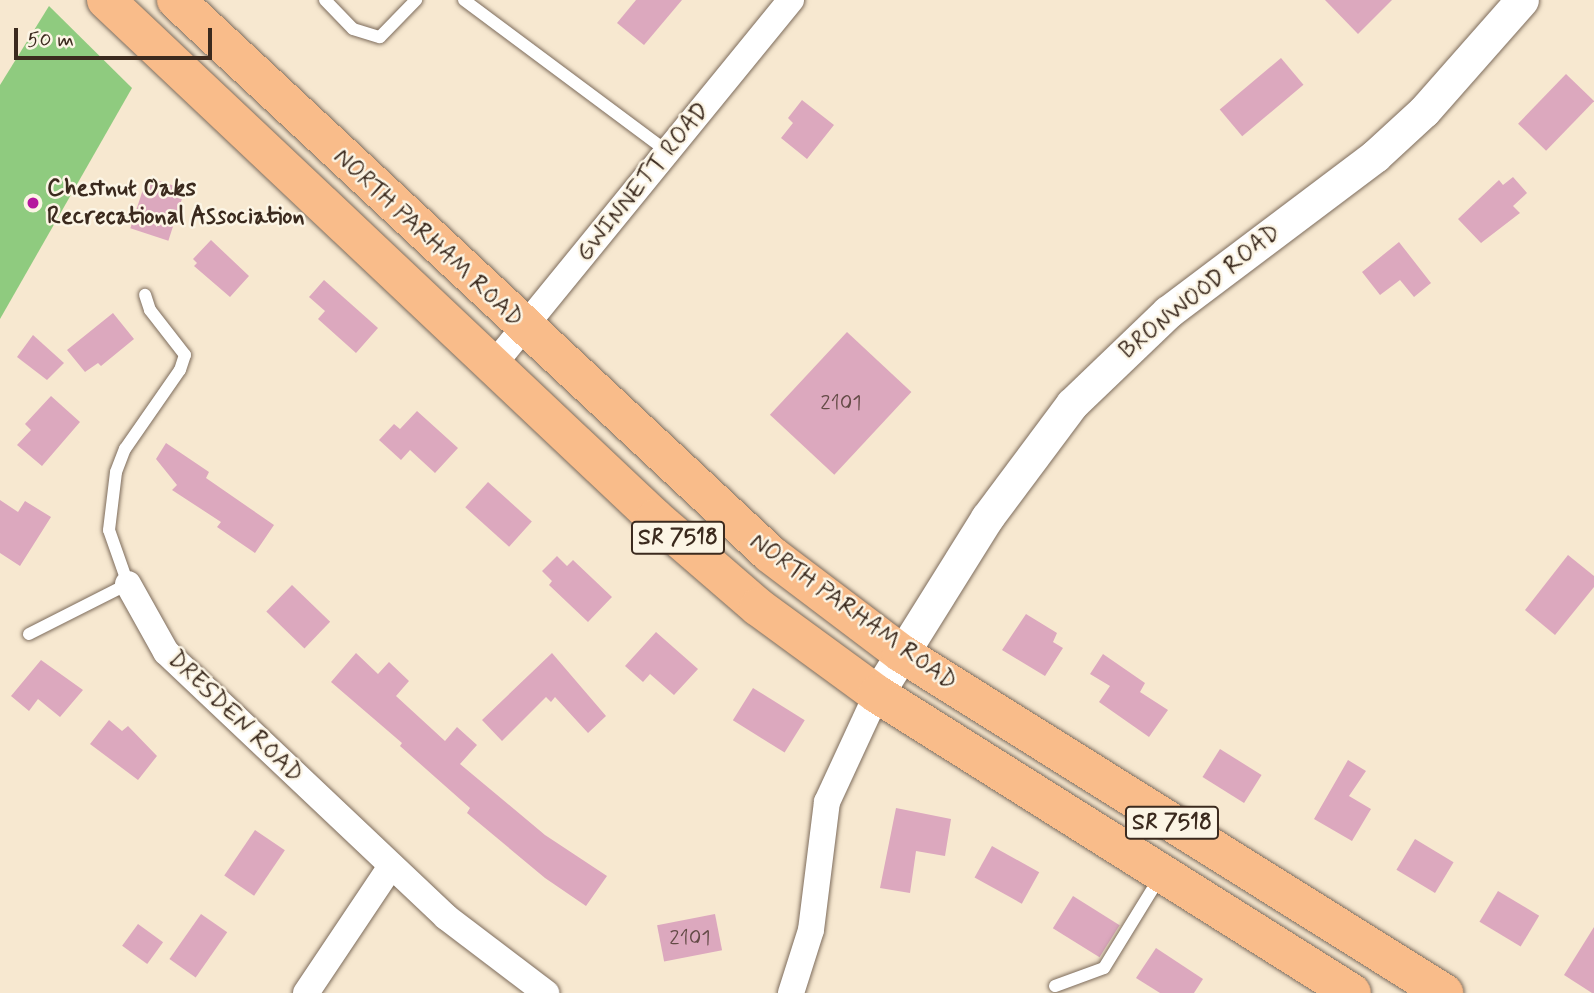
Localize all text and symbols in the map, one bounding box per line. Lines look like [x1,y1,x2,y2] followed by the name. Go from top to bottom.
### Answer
[18,14,215,58] scale bar
[27,26,74,54] text: 50 m
[570,97,716,267] street label: GWINNETT ROAD
[329,145,527,331] street label: NORTH PARHAM ROAD
[47,175,303,231] place label: Chestnut Oaks Recrecational Association
[25,195,41,211] marker: Chestnut Oaks Recrecational Association
[1115,219,1285,365] street label: BRONWOOD ROAD
[820,390,862,416] house number: 2101
[631,518,725,558] road number: SR 7518
[746,529,960,695] street label: NORTH PARHAM ROAD
[162,646,308,788] street label: DRESDEN ROAD
[1125,804,1219,842] road number: SR 7518
[669,925,711,951] house number: 2101

